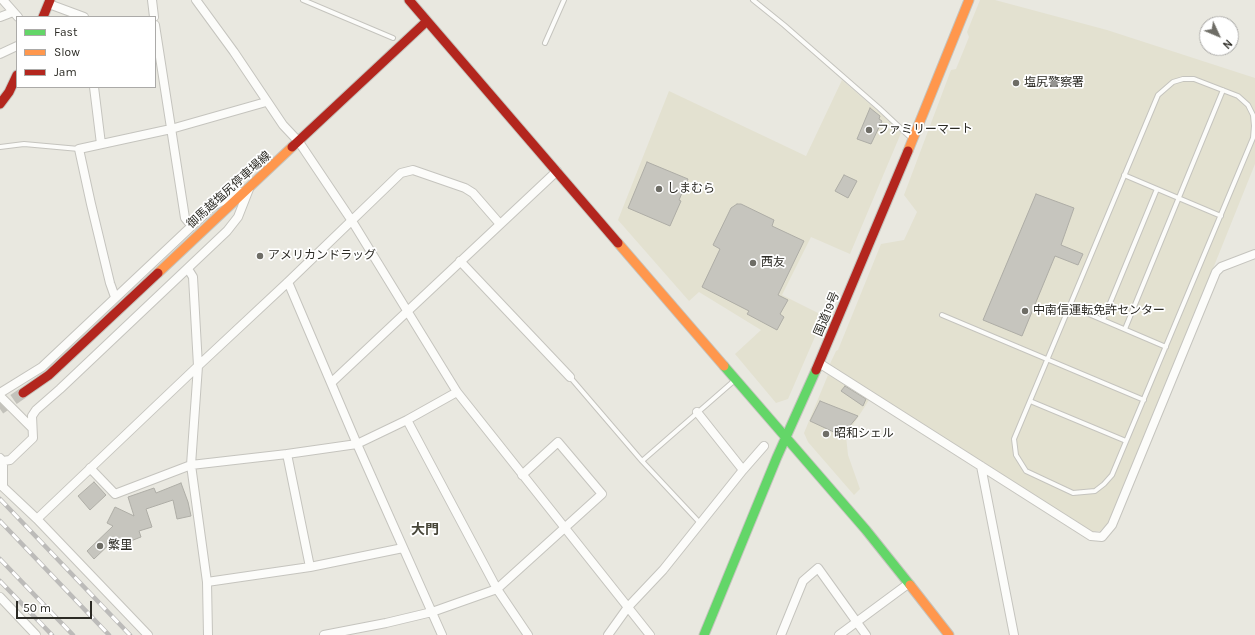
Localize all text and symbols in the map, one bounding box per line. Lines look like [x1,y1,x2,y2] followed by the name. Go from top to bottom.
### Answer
[16,16,156,88] legend
[1199,16,1239,56] north arrow
[54,25,77,39] text: Fast
[1220,37,1235,51] text: N
[54,45,80,59] text: Slow
[54,65,77,79] text: Jam
[1024,76,1084,90] place label: 塩尻警察署
[1011,78,1021,88] marker: 塩尻警察署
[877,123,973,137] place label: ファミリーマート
[864,125,874,135] marker: ファミリーマート
[184,149,274,231] street label: 御馬越塩尻停車場線
[667,182,715,196] place label: しまむら
[654,184,664,194] marker: しまむら
[268,249,376,263] place label: アメリカンドラッグ
[255,251,265,261] marker: アメリカンドラッグ
[761,256,785,270] place label: 西友
[748,258,758,268] marker: 西友
[811,290,843,338] street label: 国道19号
[1033,304,1165,318] place label: 中南信運転免許センター
[1020,306,1030,316] marker: 中南信運転免許センター
[834,427,894,441] place label: 昭和シェル
[821,429,831,439] marker: 昭和シェル
[411,522,439,538] district label: 大門
[108,539,132,553] place label: 繁里
[95,541,105,551] marker: 繁里
[18,593,94,619] scale bar
[23,601,51,615] text: 50 m

